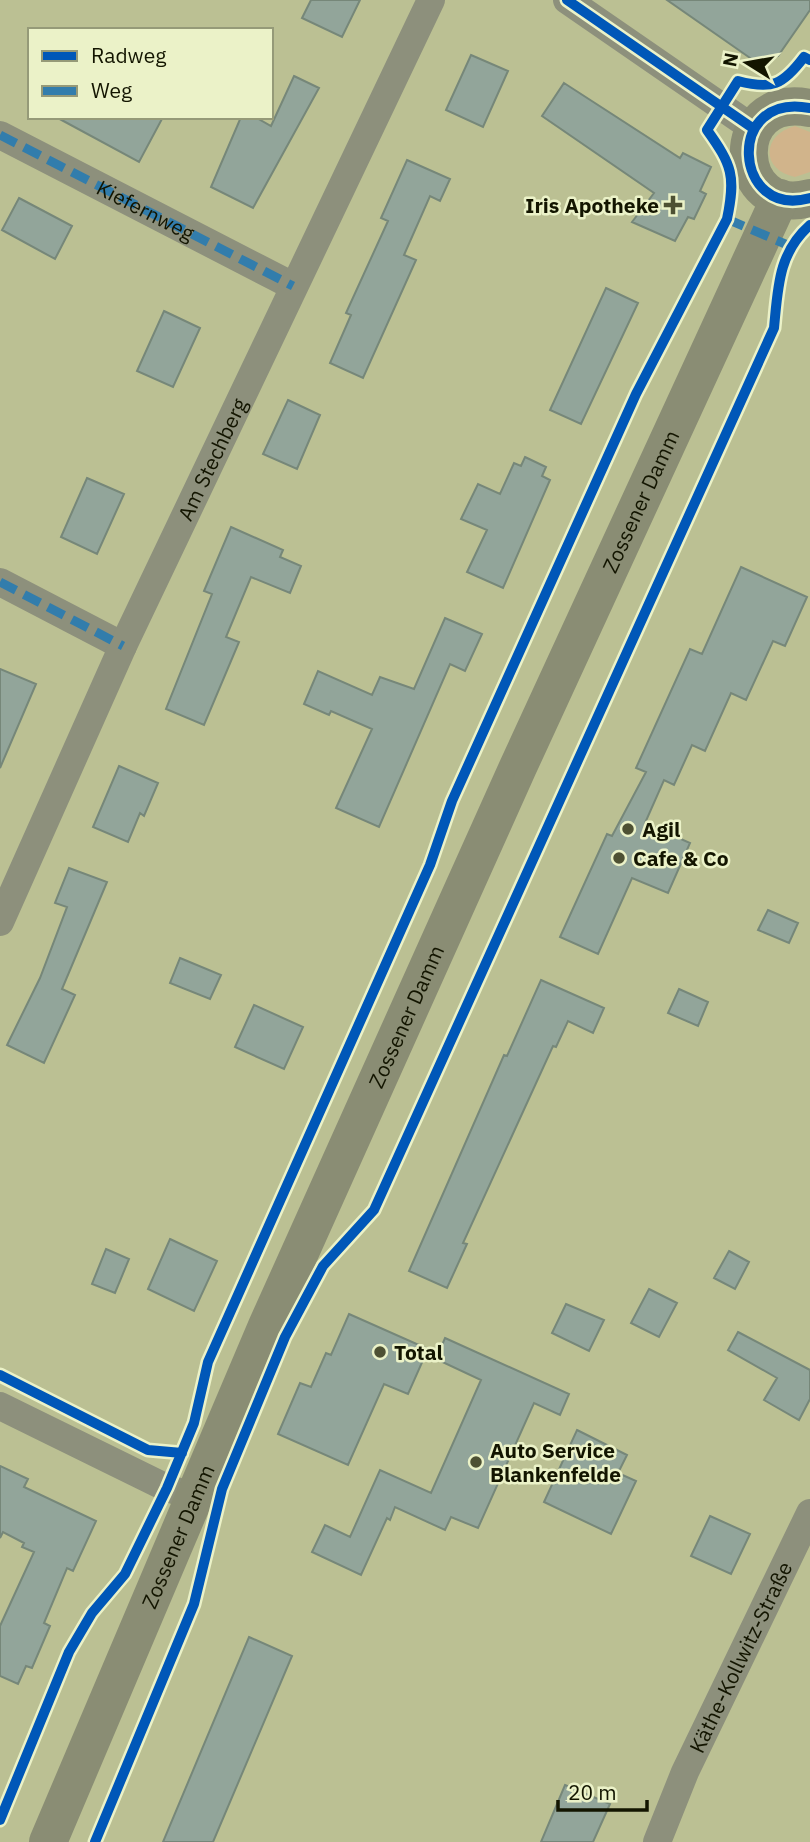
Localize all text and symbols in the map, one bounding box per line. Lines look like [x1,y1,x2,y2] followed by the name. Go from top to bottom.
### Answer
[28,28,273,119] legend
[712,28,782,98] north arrow
[91,41,166,69] text: Radweg
[717,51,743,69] text: N
[91,76,132,104] text: Weg
[92,173,200,247] street label: Kiefernweg
[525,191,659,219] place label: Iris Apotheke
[665,197,681,213] marker: Iris Apotheke
[171,394,253,525] street label: Am Stechberg
[596,425,685,577] street label: Zossener Damm
[642,815,680,843] place label: Agil
[620,821,636,837] marker: Agil
[633,844,729,872] place label: Cafe & Co
[611,850,627,866] marker: Cafe & Co
[362,940,450,1092] street label: Zossener Damm
[394,1338,443,1366] place label: Total
[372,1344,388,1360] marker: Total
[490,1436,621,1488] place label: Auto Service Blankenfelde
[468,1454,484,1470] marker: Auto Service Blankenfelde
[135,1460,221,1613] street label: Zossener Damm
[682,1557,798,1757] street label: Käthe-Kollwitz-Straße
[558,1769,647,1813] scale bar
[568,1778,617,1806] text: 20 m

